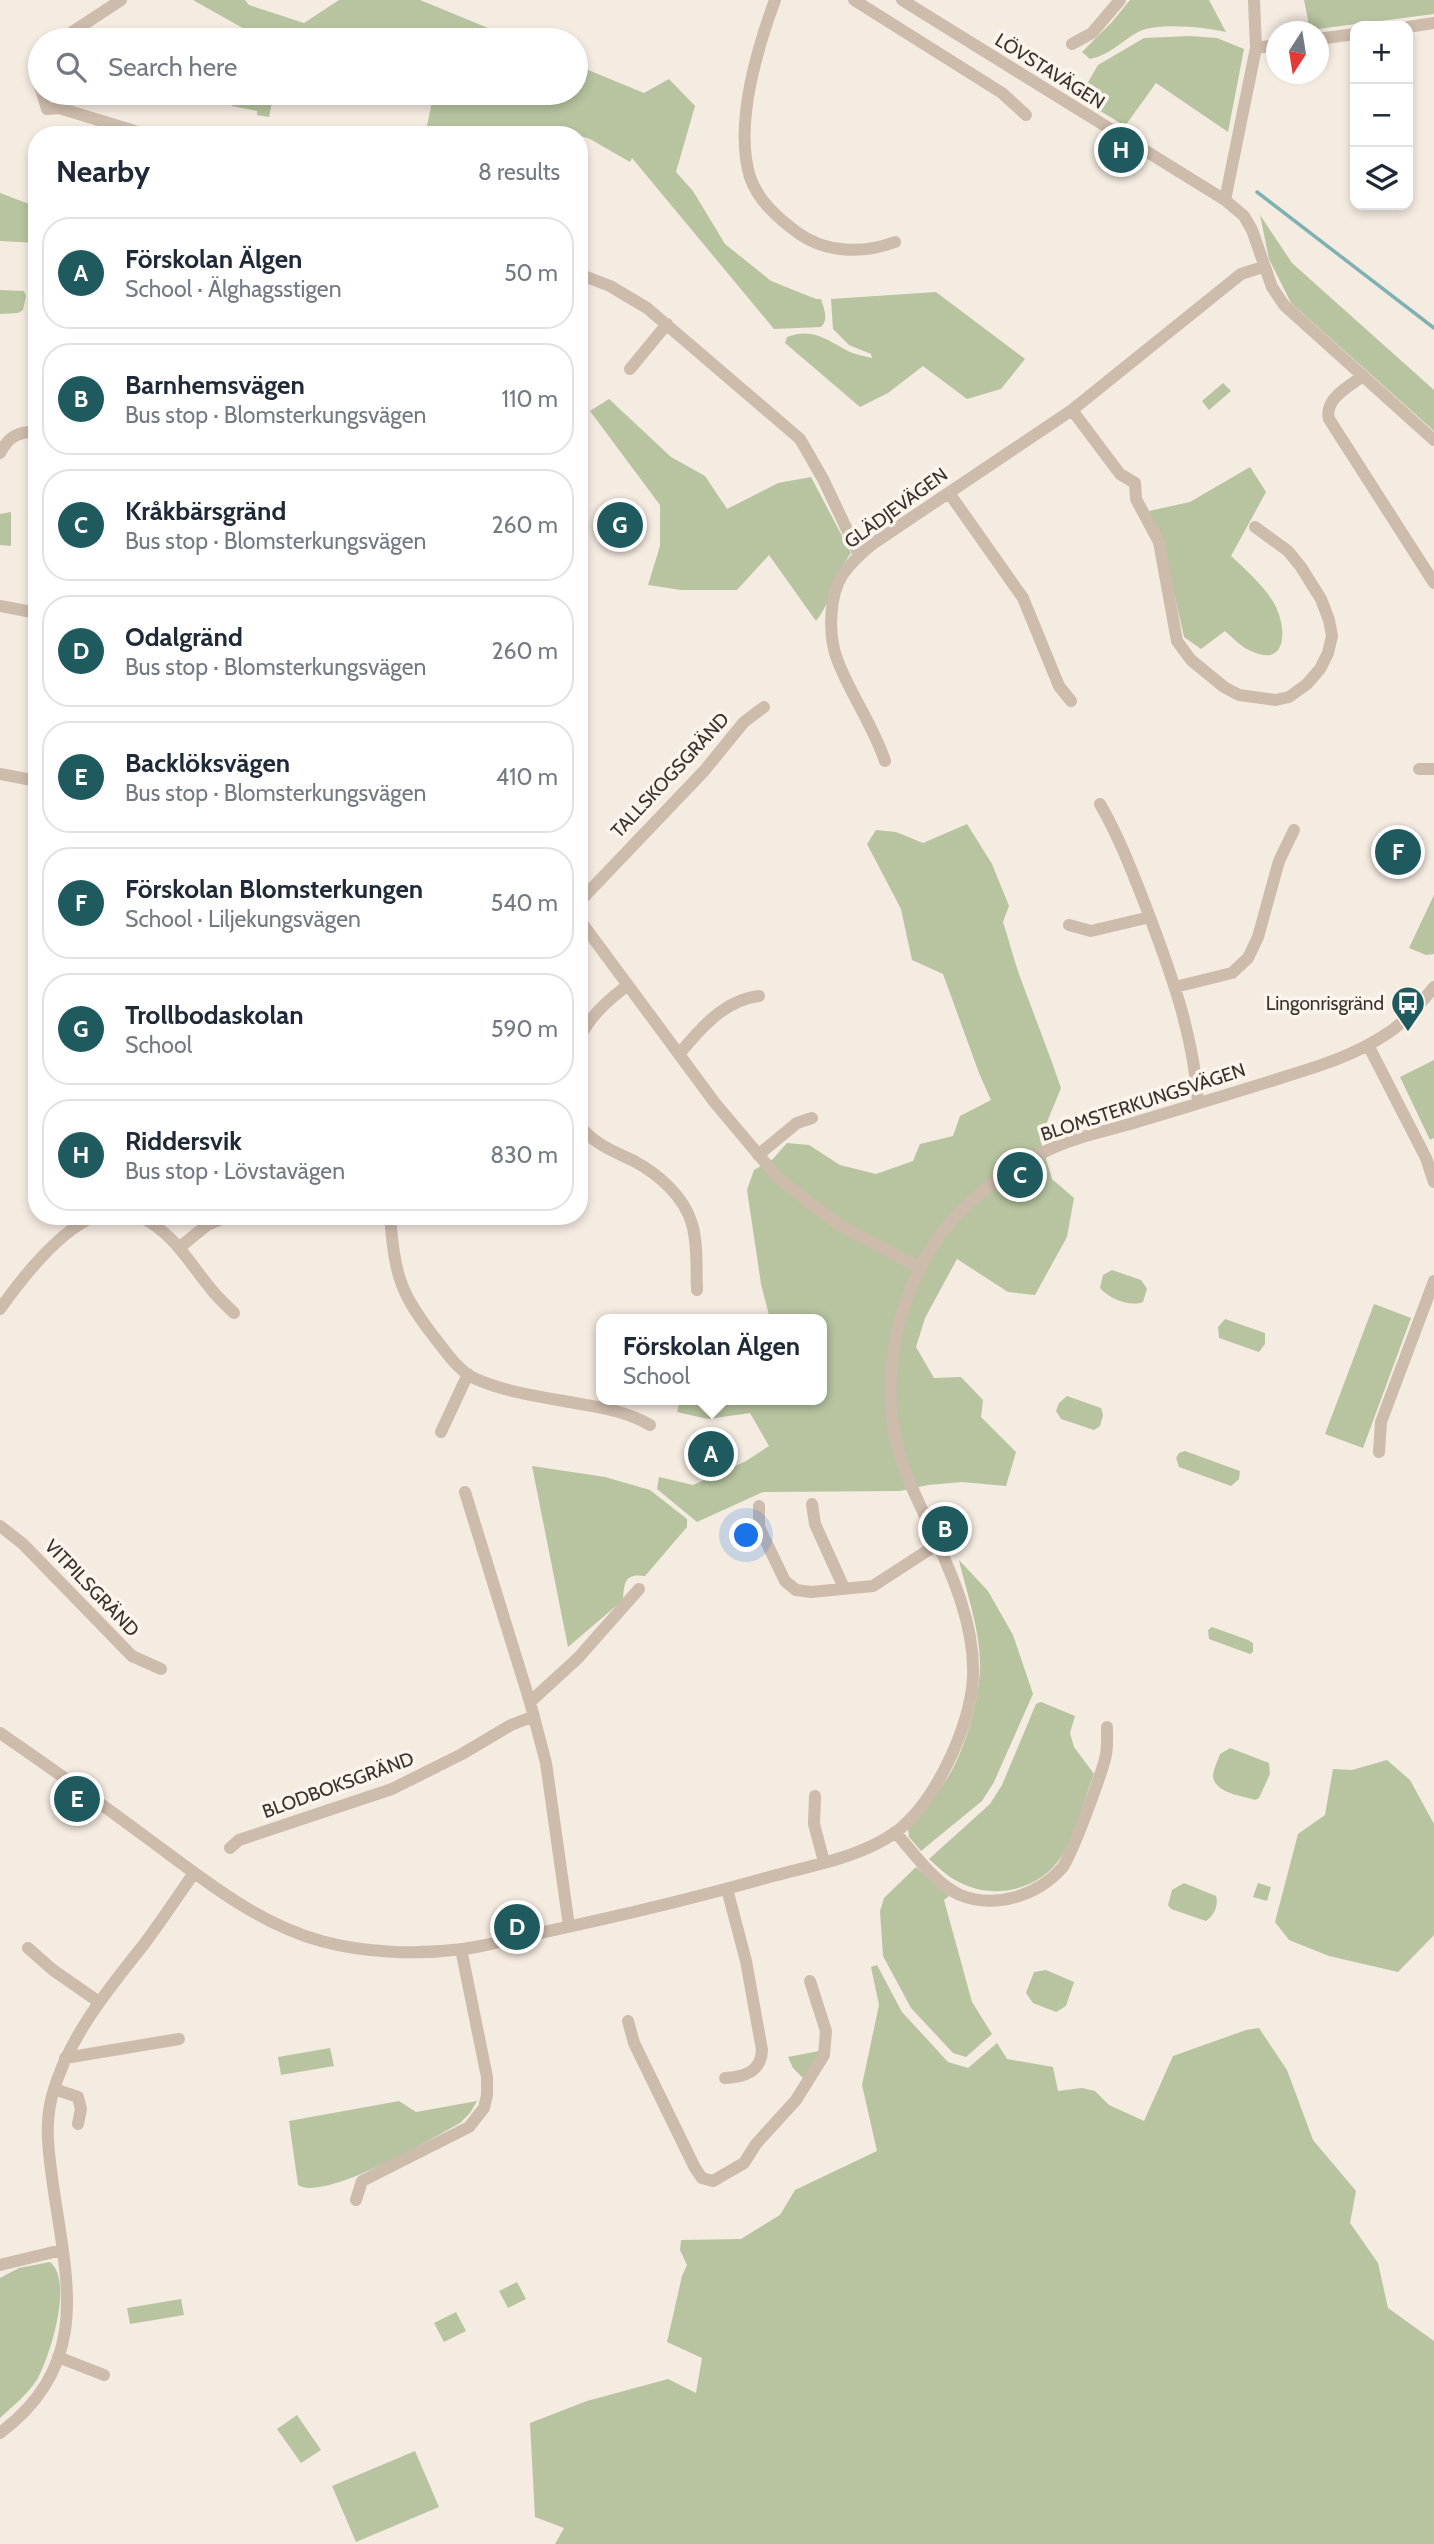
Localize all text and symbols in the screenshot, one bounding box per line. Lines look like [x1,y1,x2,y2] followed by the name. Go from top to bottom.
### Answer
[1266,21,1329,84] north arrow
[1350,21,1413,210] map controls
[1350,21,1413,84] button: +
[28,28,588,105] search box
[991,28,1109,114] street label: LÖVSTAVÄGEN
[52,48,90,86] icon: search
[108,51,237,83] text: Search here
[1350,84,1413,147] button: −
[1098,124,1144,176] pin: H
[1350,147,1413,210] button: layers
[56,153,150,190] text: Nearby
[478,158,560,186] text: 8 results
[125,243,302,275] text: Förskolan Älgen
[74,259,88,287] text: A
[504,259,558,287] text: 50 m
[125,275,342,303] text: School · Älghagsstigen
[125,369,305,401] text: Barnhemsvägen
[74,385,88,413] text: B
[502,385,558,413] text: 110 m
[125,401,426,429] text: Bus stop · Blomsterkungsvägen
[840,463,952,553] street label: GLÄDJEVÄGEN
[125,495,286,527] text: Kråkbärsgränd
[597,499,643,551] pin: G
[74,511,88,539] text: C
[491,511,558,539] text: 260 m
[125,527,426,555] text: Bus stop · Blomsterkungsvägen
[125,621,243,653] text: Odalgränd
[73,637,89,665] text: D
[491,637,558,665] text: 260 m
[125,653,426,681] text: Bus stop · Blomsterkungsvägen
[606,708,734,842] street label: TALLSKOGSGRÄND
[125,747,290,779] text: Backlöksvägen
[74,763,88,791] text: E
[496,763,558,791] text: 410 m
[125,779,426,807] text: Bus stop · Blomsterkungsvägen
[1375,826,1421,878] pin: F
[125,873,423,905] text: Förskolan Blomsterkungen
[75,889,87,917] text: F
[491,889,558,917] text: 540 m
[125,905,361,933] text: School · Liljekungsvägen
[1389,984,1427,1033] bus stop icon: Lingonrisgränd
[1266,992,1384,1015] place label: Lingonrisgränd
[125,999,304,1031] text: Trollbodaskolan
[73,1015,89,1043] text: G
[491,1015,558,1043] text: 590 m
[125,1031,192,1059] text: School
[1038,1058,1248,1146] street label: BLOMSTERKUNGSVÄGEN
[125,1125,242,1157] text: Riddersvik
[73,1141,89,1169] text: H
[490,1141,558,1169] text: 830 m
[997,1149,1043,1201] pin: C
[125,1157,345,1185] text: Bus stop · Lövstavägen
[596,1314,827,1405] popup
[623,1330,800,1362] text: Förskolan Älgen
[623,1362,690,1390] text: School
[688,1428,734,1480] pin: A
[922,1503,968,1555] pin: B
[729,1518,763,1552] your location
[40,1535,144,1641] street label: VITPILSGRÄND
[259,1747,417,1823] street label: BLODBOKSGRÄND
[54,1773,100,1825] pin: E
[494,1901,540,1953] pin: D

